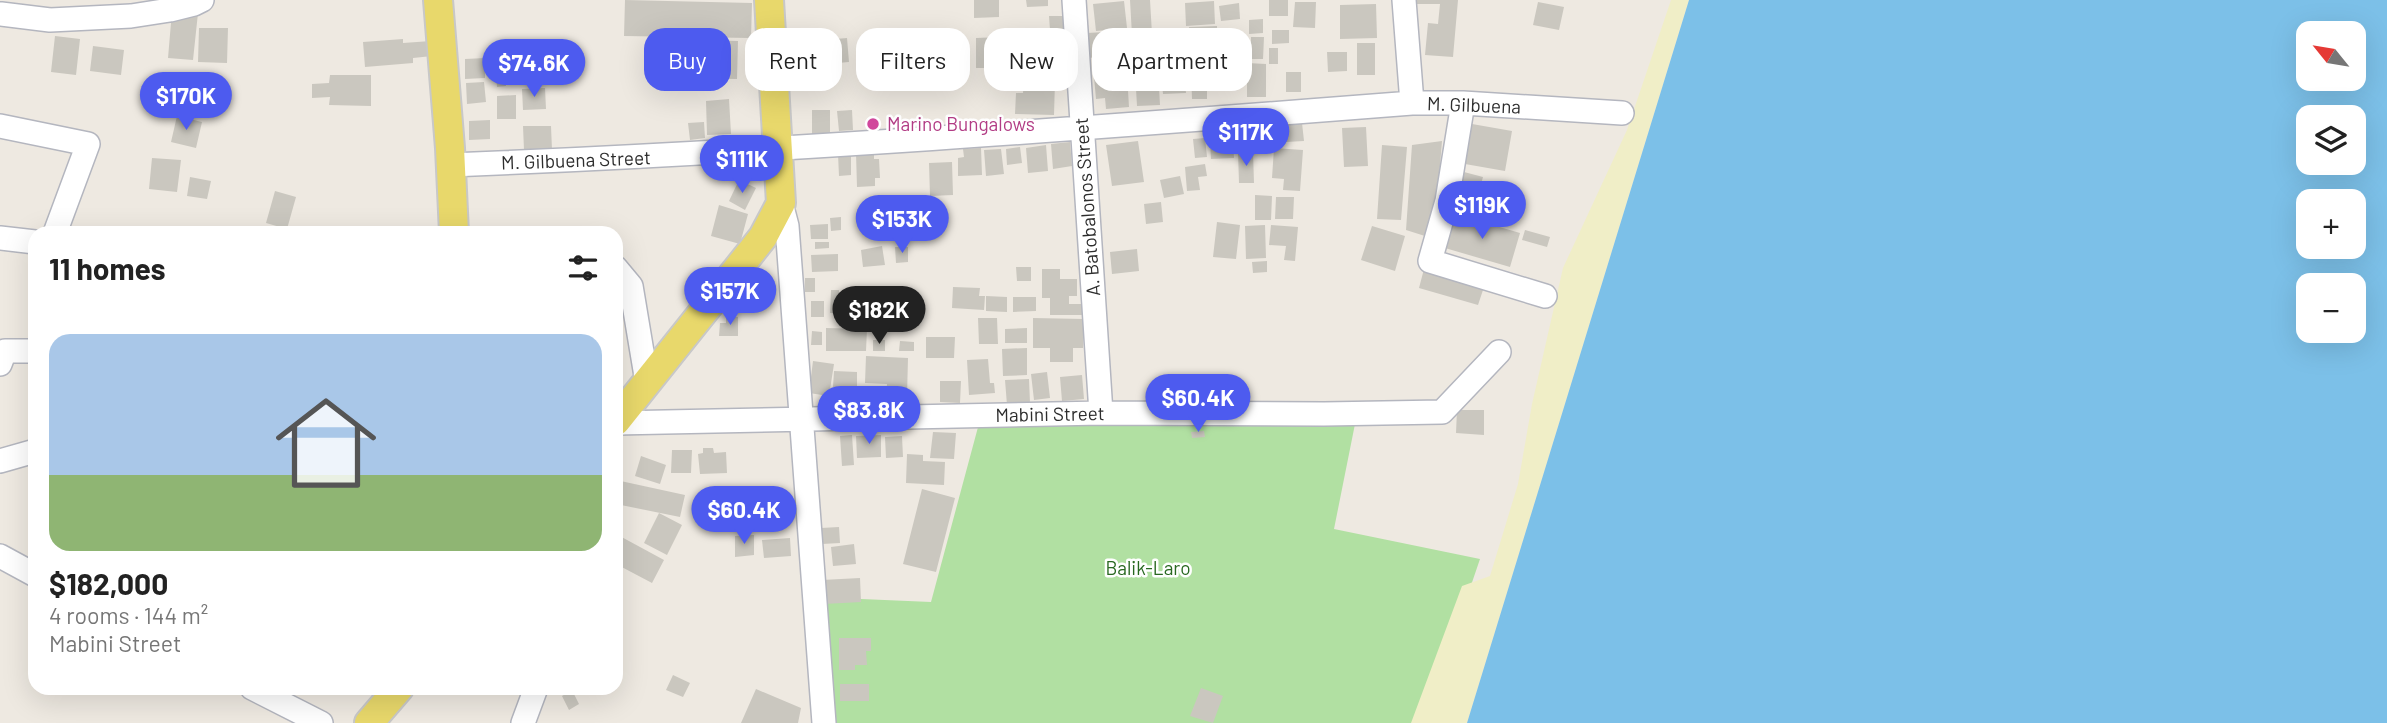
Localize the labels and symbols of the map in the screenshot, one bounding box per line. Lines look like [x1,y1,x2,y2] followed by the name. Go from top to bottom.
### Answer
[2296,21,2366,91] north arrow
[477,40,591,99] pin: $74.6K
[137,72,235,132] pin: $170K
[1427,91,1521,118] street label: M. Gilbuena
[1197,108,1295,168] pin: $117K
[887,112,1035,135] place label: Marino Bungalows
[865,116,881,132] marker: Marino Bungalows
[1069,117,1104,297] street label: A. Batobalonos Street
[693,136,791,195] pin: $111K
[501,145,651,174] street label: M. Gilbuena Street
[1433,182,1531,241] pin: $119K
[853,196,951,255] pin: $153K
[681,268,779,327] pin: $157K
[830,286,928,346] pin: $182K
[1141,374,1255,434] pin: $60.4K
[812,386,926,446] pin: $83.8K
[995,401,1105,426] street label: Mabini Street
[687,486,801,546] pin: $60.4K
[1105,556,1191,579] park label: Balik-Laro

